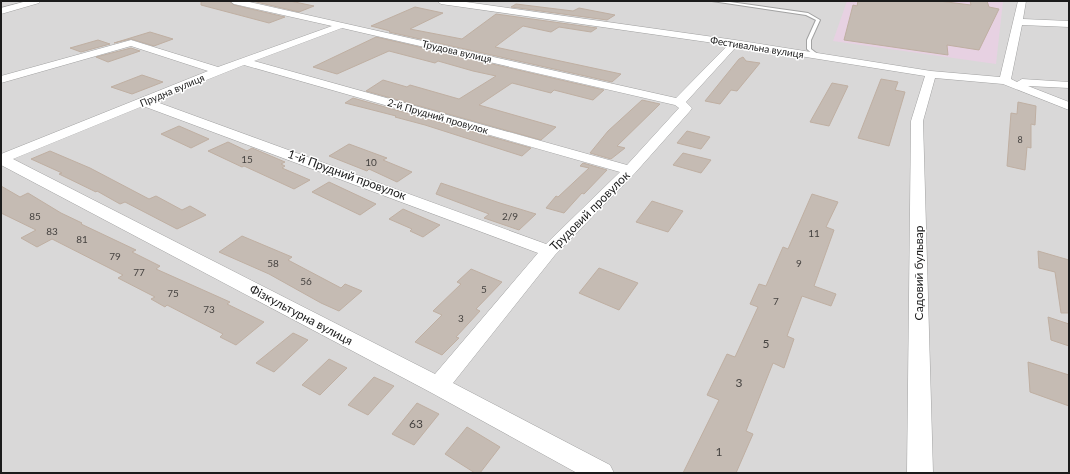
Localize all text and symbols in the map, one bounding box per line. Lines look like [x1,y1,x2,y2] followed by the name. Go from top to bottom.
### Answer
[709,34,805,60] street label: Фестивальна вулиця
[421,37,493,65] street label: Трудова вулиця
[138,71,206,109] street label: Прудна вулиця
[386,96,491,136] street label: 2-й Прудний провулок
[1017,134,1023,145] house number: 8
[286,146,409,203] street label: 1-й Прудний провулок
[241,153,253,165] house number: 15
[365,156,377,168] house number: 10
[547,167,633,254] street label: Трудовий провулок
[29,210,41,222] house number: 85
[502,210,518,222] house number: 2/9
[46,225,58,237] house number: 83
[911,225,926,320] street label: Садовий бульвар
[808,227,820,239] house number: 11
[76,233,88,245] house number: 81
[109,250,121,262] house number: 79
[267,257,279,269] house number: 58
[796,257,802,269] house number: 9
[133,266,145,278] house number: 77
[300,275,312,287] house number: 56
[247,281,355,348] street label: Фізкультурна вулиця
[481,283,487,295] house number: 5
[167,287,179,299] house number: 75
[773,295,779,307] house number: 7
[203,303,215,315] house number: 73
[458,312,464,324] house number: 3
[763,336,770,351] house number: 5
[736,375,743,390] house number: 3
[409,416,423,431] house number: 63
[716,444,723,459] house number: 1

